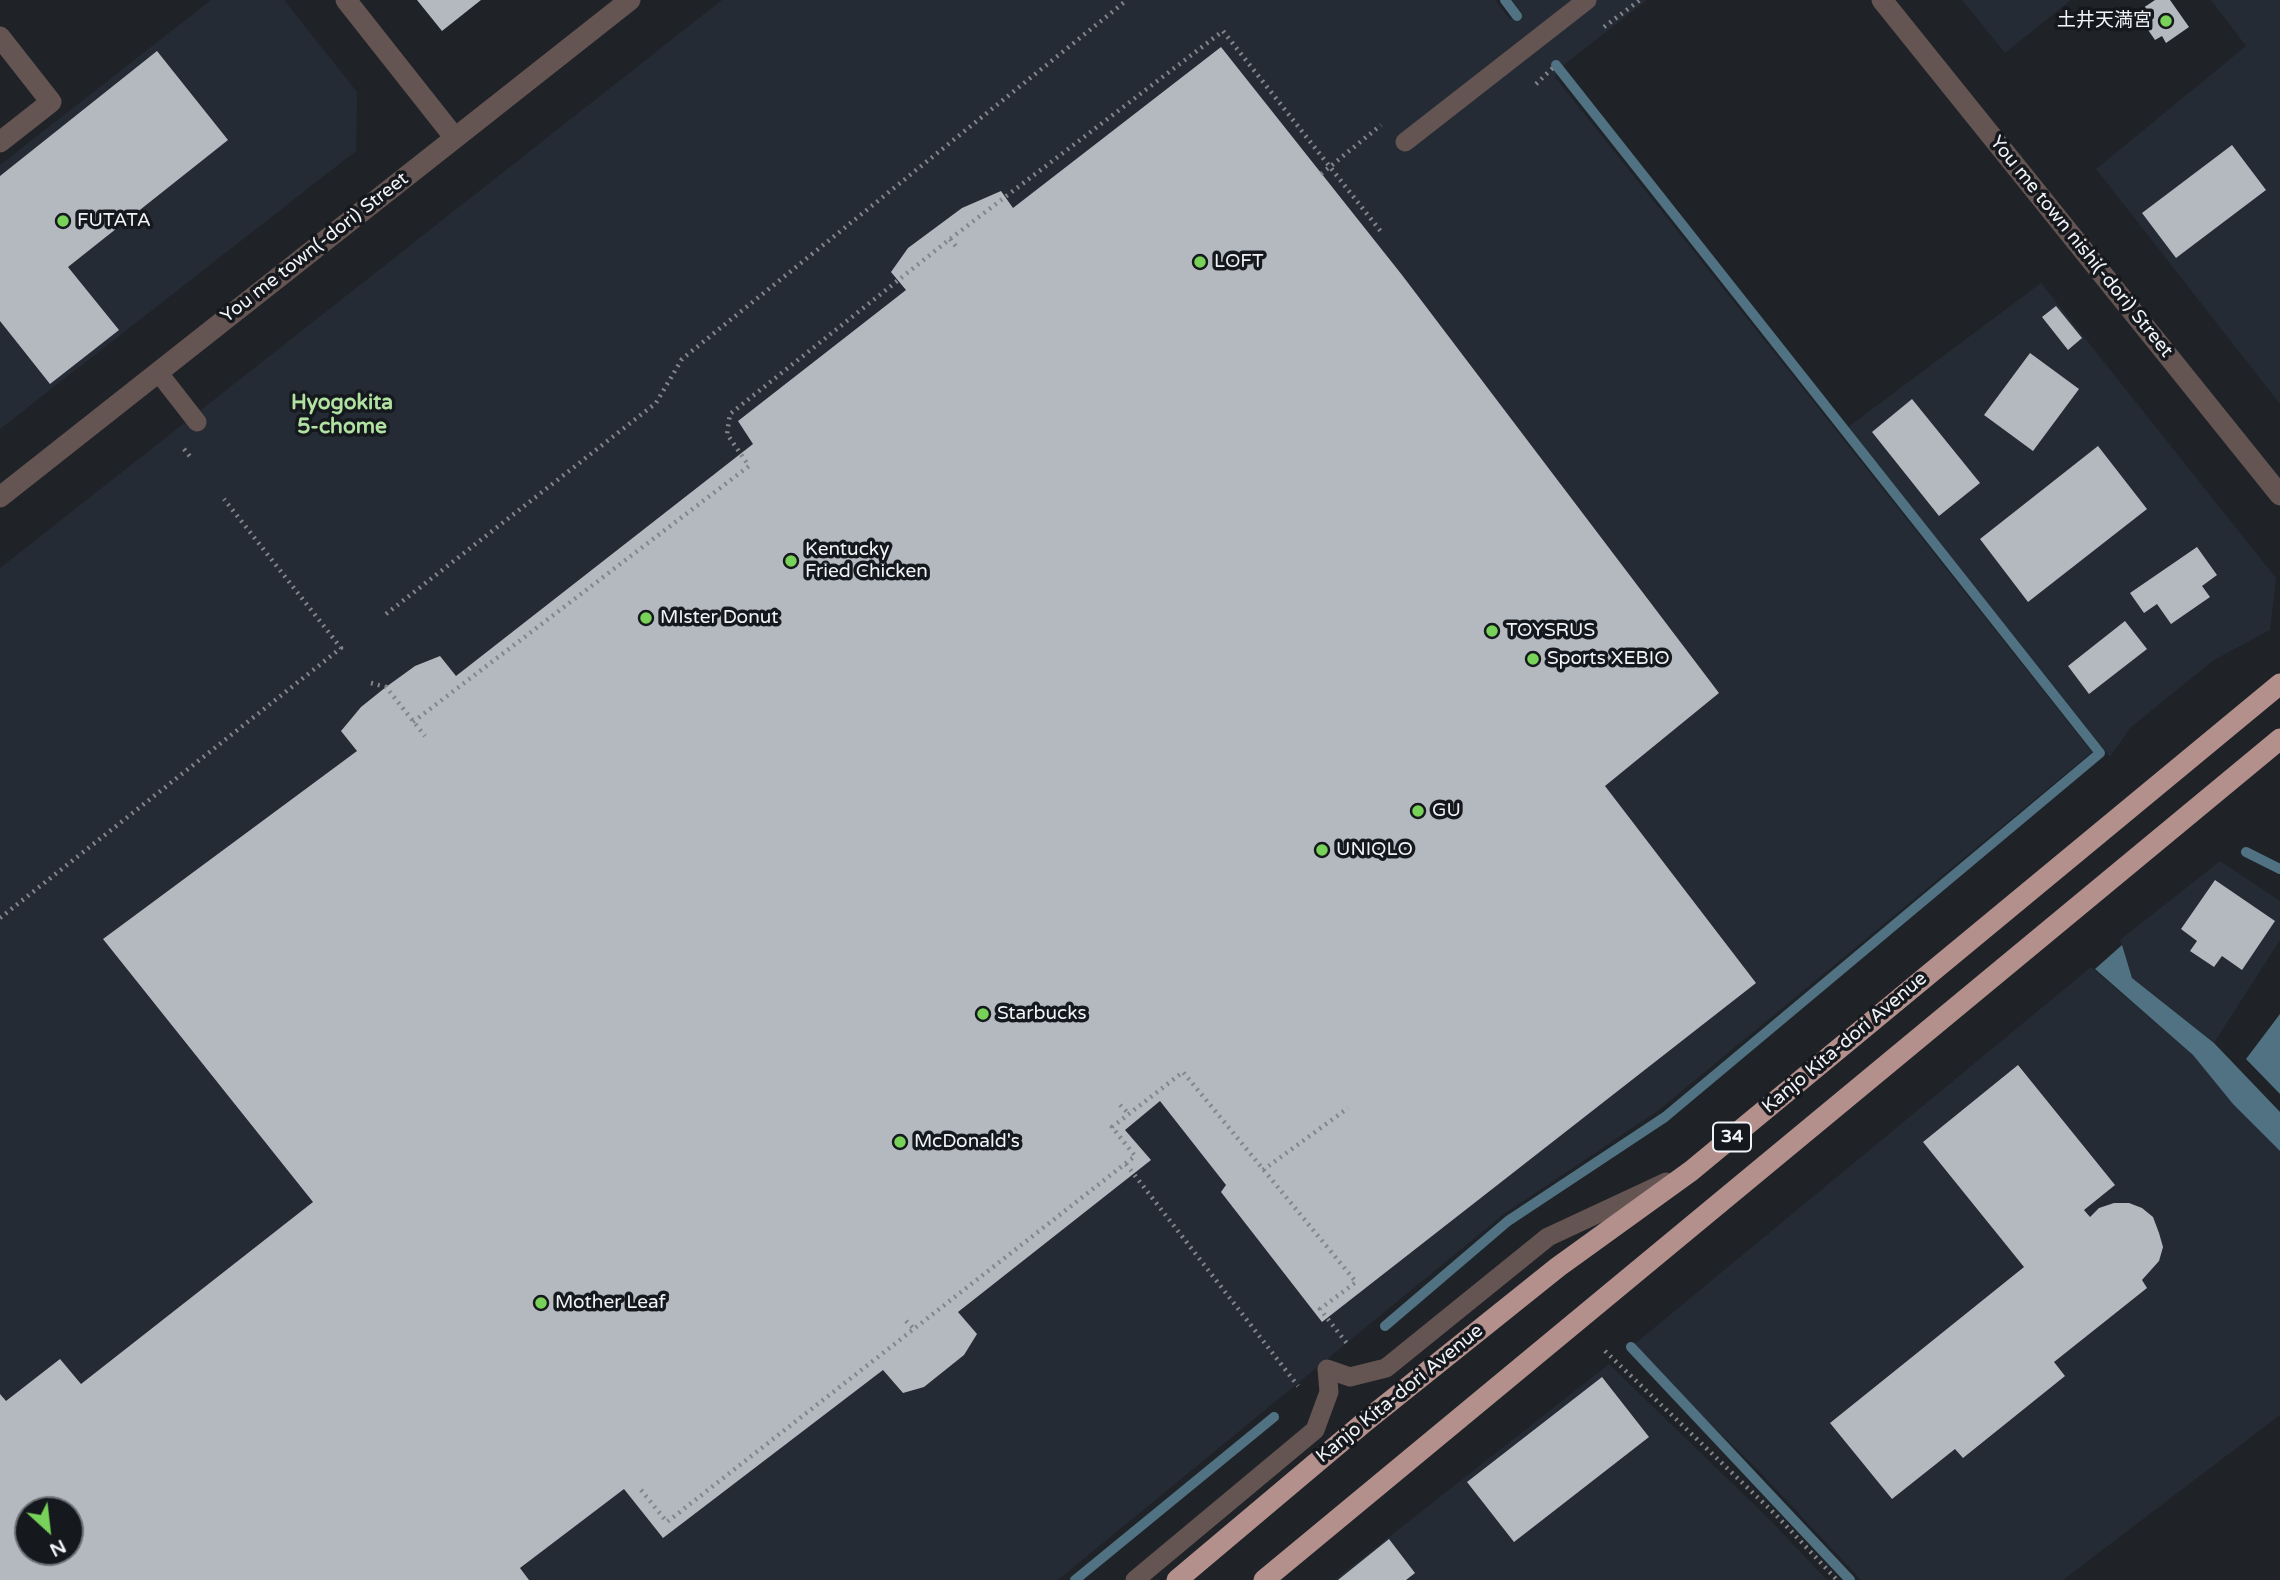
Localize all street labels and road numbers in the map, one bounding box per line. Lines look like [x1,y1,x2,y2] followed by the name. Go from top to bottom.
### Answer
[1985,132,2177,362] street label: You me town nishi(-dori) Street
[217,168,413,328] street label: You me town(-dori) Street
[1758,967,1932,1119] street label: Kanjo Kita-dori Avenue
[1713,1122,1751,1152] road number: 34
[1312,1320,1488,1468] street label: Kanjo Kita-dori Avenue

